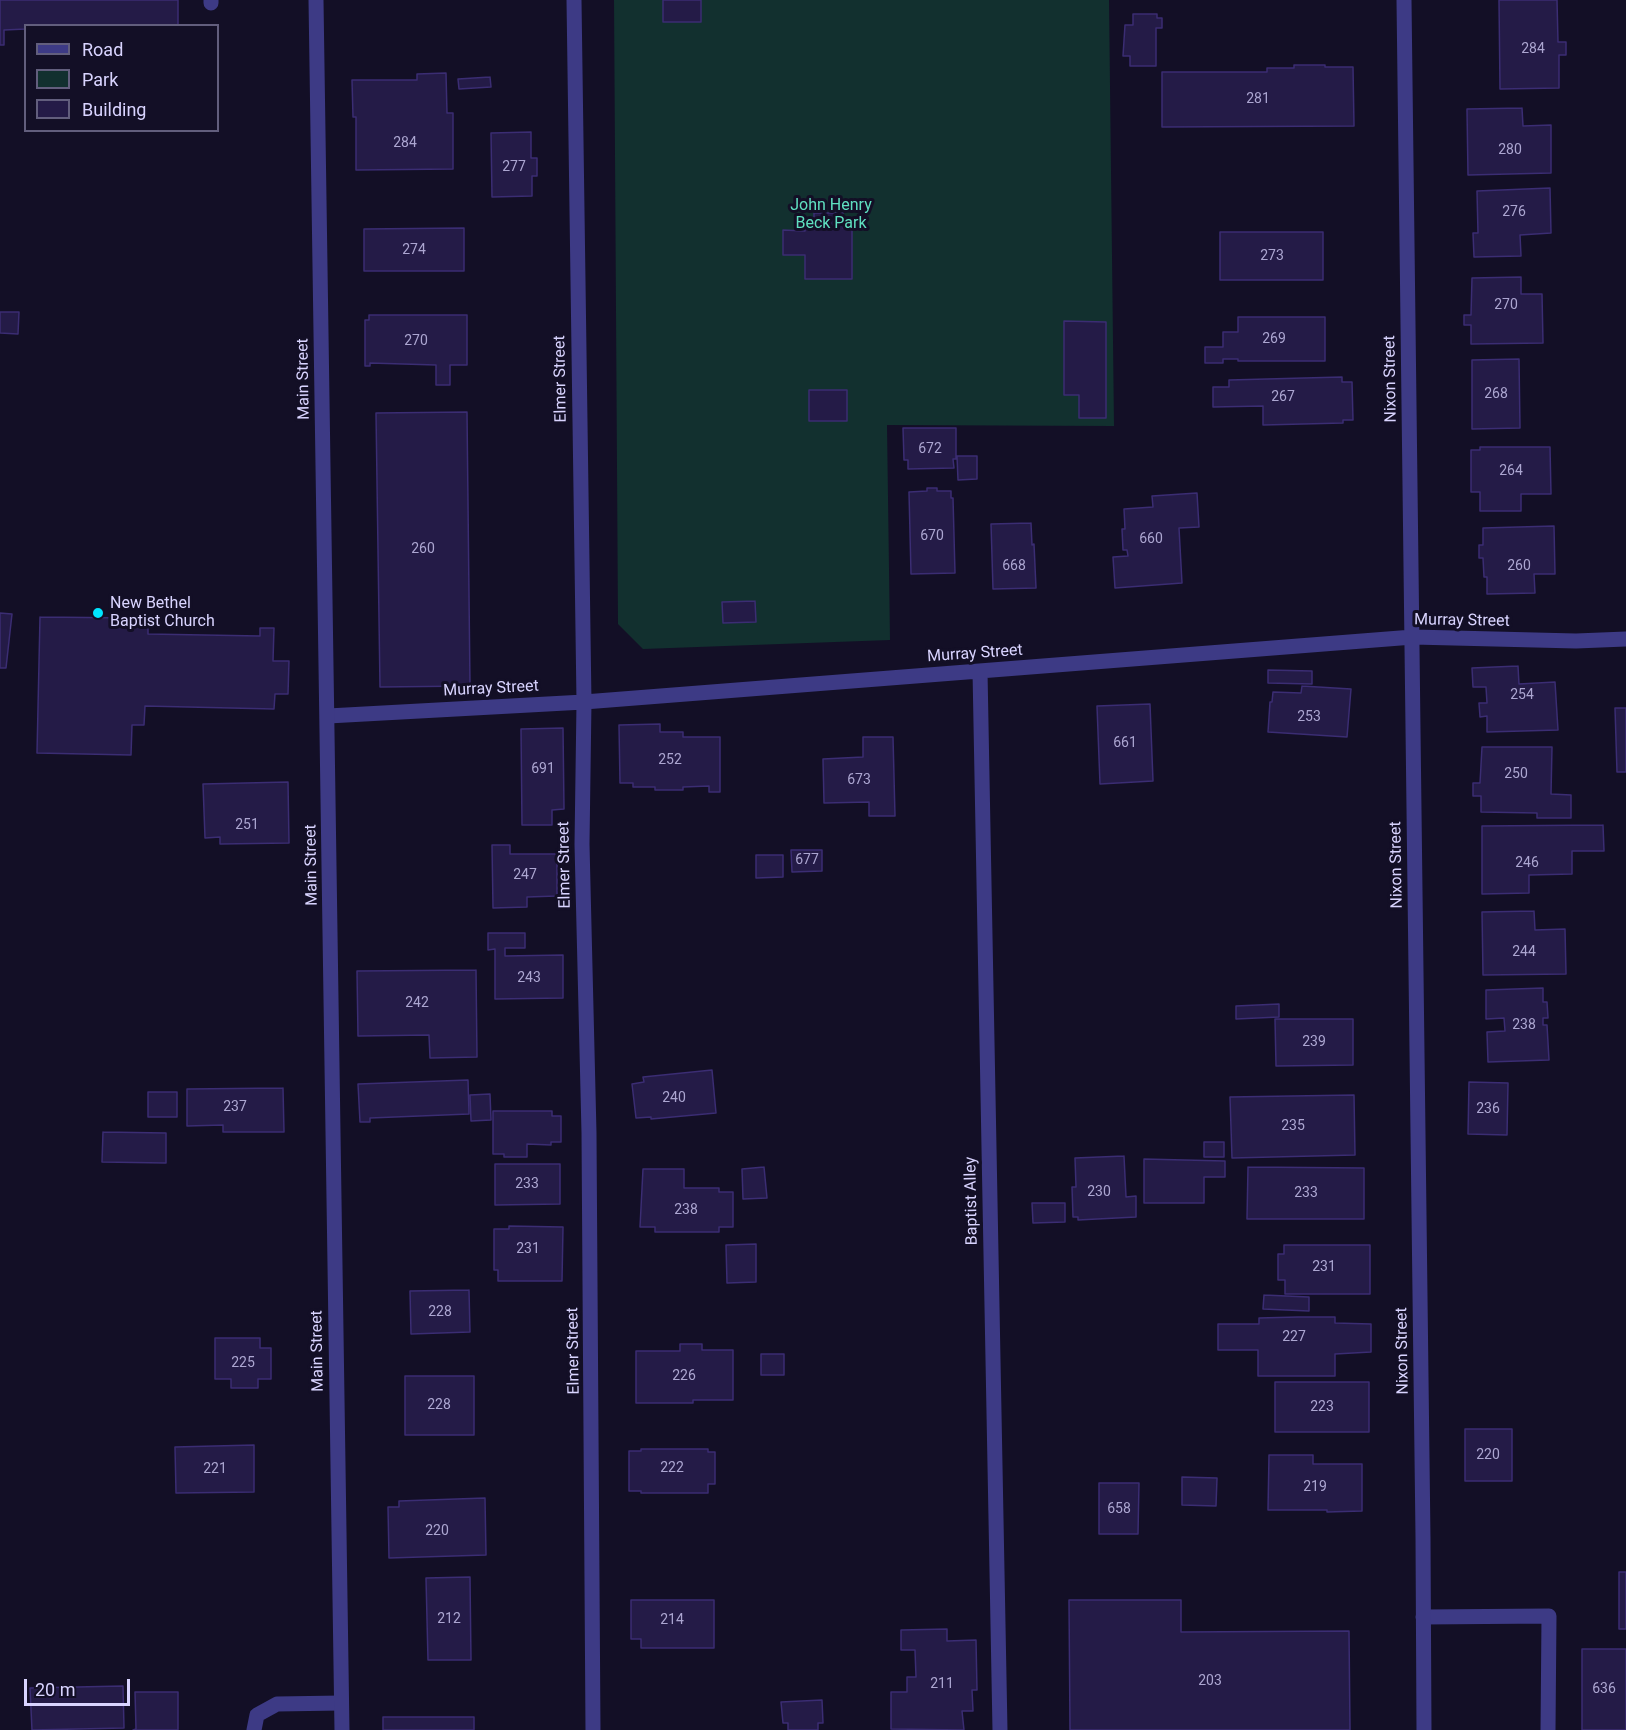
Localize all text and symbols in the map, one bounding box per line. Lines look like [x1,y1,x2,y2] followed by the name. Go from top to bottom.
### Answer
[24,24,219,132] legend
[82,39,123,60] text: Road
[1521,41,1545,57] house number: 284
[82,69,118,90] text: Park
[1246,91,1270,107] house number: 281
[82,99,146,120] text: Building
[393,135,417,151] house number: 284
[1498,142,1522,158] house number: 280
[502,159,526,175] house number: 277
[790,196,872,234] park label: John Henry Beck Park
[1502,204,1526,220] house number: 276
[402,242,426,258] house number: 274
[1260,248,1284,264] house number: 273
[1494,297,1518,313] house number: 270
[1262,331,1286,347] house number: 269
[404,333,428,349] house number: 270
[551,335,571,423] street label: Elmer Street
[1381,335,1401,423] street label: Nixon Street
[294,338,314,420] street label: Main Street
[1484,386,1508,402] house number: 268
[1271,389,1295,405] house number: 267
[918,441,942,457] house number: 672
[1499,463,1523,479] house number: 264
[920,528,944,544] house number: 670
[1139,531,1163,547] house number: 660
[411,541,435,557] house number: 260
[1002,558,1026,574] house number: 668
[1507,558,1531,574] house number: 260
[110,594,215,632] place label: New Bethel Baptist Church
[91,606,105,620] marker: New Bethel Baptist Church
[1414,611,1510,631] street label: Murray Street
[927,641,1023,667] street label: Murray Street
[443,677,539,701] street label: Murray Street
[1510,687,1534,703] house number: 254
[1297,709,1321,725] house number: 253
[1113,735,1137,751] house number: 661
[658,752,682,768] house number: 252
[531,761,555,777] house number: 691
[1504,766,1528,782] house number: 250
[847,772,871,788] house number: 673
[235,817,259,833] house number: 251
[555,821,575,909] street label: Elmer Street
[1387,821,1407,909] street label: Nixon Street
[302,824,322,906] street label: Main Street
[795,852,819,868] house number: 677
[1515,855,1539,871] house number: 246
[513,867,537,883] house number: 247
[1512,944,1536,960] house number: 244
[517,970,541,986] house number: 243
[405,995,429,1011] house number: 242
[1512,1017,1536,1033] house number: 238
[1302,1034,1326,1050] house number: 239
[662,1090,686,1106] house number: 240
[223,1099,247,1115] house number: 237
[1476,1101,1500,1117] house number: 236
[1281,1118,1305,1134] house number: 235
[962,1157,982,1245] street label: Baptist Alley
[515,1176,539,1192] house number: 233
[1087,1184,1111,1200] house number: 230
[1294,1185,1318,1201] house number: 233
[674,1202,698,1218] house number: 238
[516,1241,540,1257] house number: 231
[1312,1259,1336,1275] house number: 231
[428,1304,452,1320] house number: 228
[564,1307,584,1395] street label: Elmer Street
[1393,1307,1413,1395] street label: Nixon Street
[308,1310,328,1392] street label: Main Street
[1282,1329,1306,1345] house number: 227
[231,1355,255,1371] house number: 225
[672,1368,696,1384] house number: 226
[427,1397,451,1413] house number: 228
[1310,1399,1334,1415] house number: 223
[1476,1447,1500,1463] house number: 220
[660,1460,684,1476] house number: 222
[203,1461,227,1477] house number: 221
[1303,1479,1327,1495] house number: 219
[1107,1501,1131,1517] house number: 658
[425,1523,449,1539] house number: 220
[437,1611,461,1627] house number: 212
[660,1612,684,1628] house number: 214
[27,1667,134,1705] scale bar
[1198,1673,1222,1689] house number: 203
[930,1676,954,1692] house number: 211
[35,1679,75,1700] text: 20 m
[1592,1681,1616,1697] house number: 636

